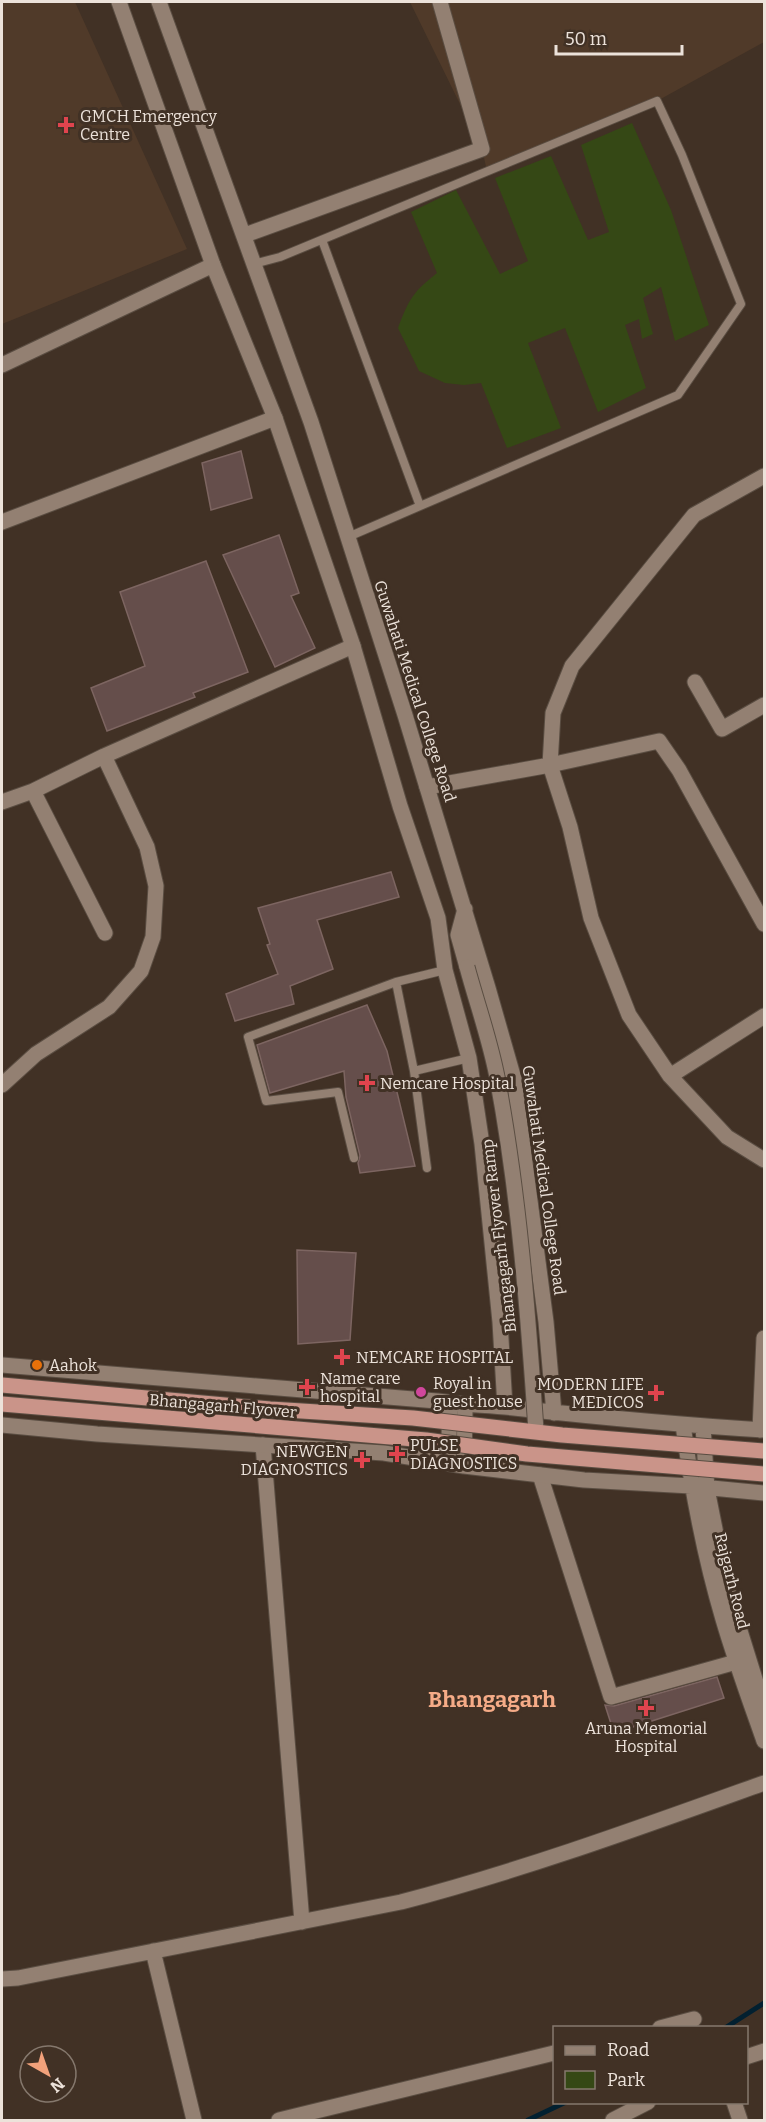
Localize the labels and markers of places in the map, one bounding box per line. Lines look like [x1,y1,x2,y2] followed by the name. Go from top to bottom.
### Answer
[80,107,217,144] place label: GMCH Emergency Centre
[57,116,75,134] marker: GMCH Emergency Centre
[358,1074,376,1092] marker: Nemcare Hospital
[380,1074,515,1093] place label: Nemcare Hospital
[333,1348,351,1366] marker: NEMCARE HOSPITAL
[356,1348,513,1367] place label: NEMCARE HOSPITAL
[49,1356,97,1375] place label: Aahok
[30,1358,44,1372] marker: Aahok
[320,1369,401,1406] place label: Name care hospital
[433,1374,523,1411] place label: Royal in guest house
[537,1375,644,1412] place label: MODERN LIFE MEDICOS
[298,1378,316,1396] marker: Name care hospital
[414,1385,428,1399] marker: Royal in guest house
[649,1386,663,1400] marker: MODERN LIFE MEDICOS
[410,1436,517,1473] place label: PULSE DIAGNOSTICS
[241,1442,348,1479] place label: NEWGEN DIAGNOSTICS
[388,1445,406,1463] marker: PULSE DIAGNOSTICS
[353,1451,371,1469] marker: NEWGEN DIAGNOSTICS
[637,1699,655,1717] marker: Aruna Memorial Hospital
[585,1719,707,1756] place label: Aruna Memorial Hospital

